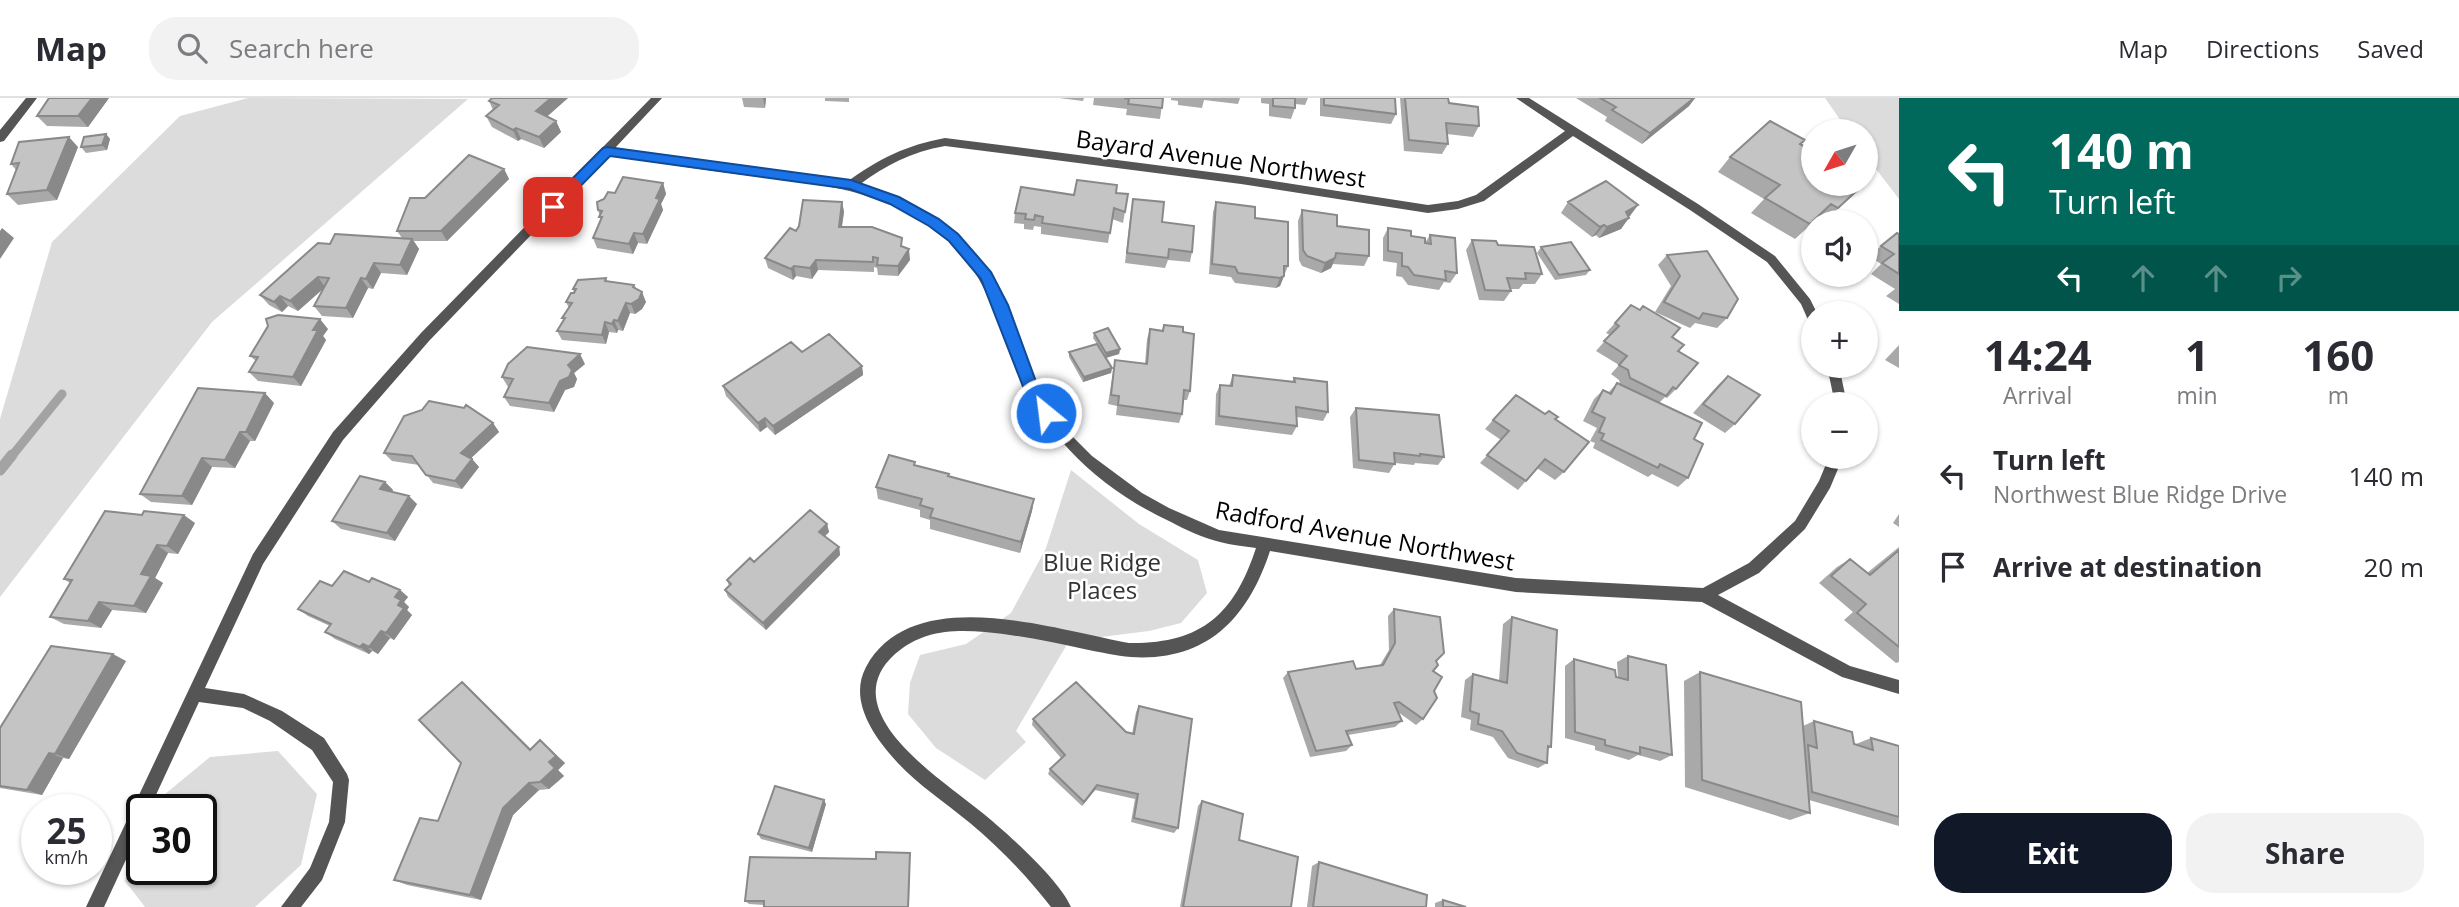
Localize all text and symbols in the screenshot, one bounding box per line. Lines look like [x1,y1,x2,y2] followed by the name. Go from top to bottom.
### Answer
[149,17,639,80] search box
[35,26,107,71] text: Map
[173,29,211,67] icon: search
[229,30,374,66] text: Search here
[2118,32,2168,65] text: Map
[2206,32,2319,65] text: Directions
[2357,32,2424,65] text: Saved
[2049,117,2194,183] text: 140 m
[1801,119,1878,196] north arrow
[1801,119,1878,469] map controls
[1074,121,1368,195] street label: Bayard Avenue Northwest
[1934,126,2025,217] icon: left
[523,177,583,237] pin
[2049,180,2175,223] text: Turn left
[534,188,572,226] icon: arrive
[1801,210,1878,287] button: sound
[2051,259,2089,297] icon: left
[2124,259,2162,297] icon: ahead
[2197,259,2235,297] icon: ahead
[2270,259,2308,297] icon: right
[1801,301,1878,378] button: +
[1984,326,2092,383] text: 14:24
[2185,326,2209,383] text: 1
[2302,326,2374,383] text: 160
[1009,376,1083,450] position arrow
[2003,379,2072,411] text: Arrival
[2176,379,2218,411] text: min
[2328,379,2349,411] text: m
[1801,392,1878,469] button: −
[1993,442,2105,478] text: Turn left
[1934,457,1972,495] icon: left
[2349,458,2424,494] text: 140 m
[1993,478,2287,510] text: Northwest Blue Ridge Drive
[1213,492,1517,578] street label: Radford Avenue Northwest
[1043,545,1161,606] park label: Blue Ridge Places
[1934,548,1972,586] icon: arrive
[1993,549,2262,585] text: Arrive at destination
[2363,549,2424,585] text: 20 m
[126,794,217,885] speed limit sign: 30
[46,807,87,854] text: 25
[1934,813,2172,893] button: Exit
[2186,813,2424,893] button: Share
[45,845,88,869] text: km/h

